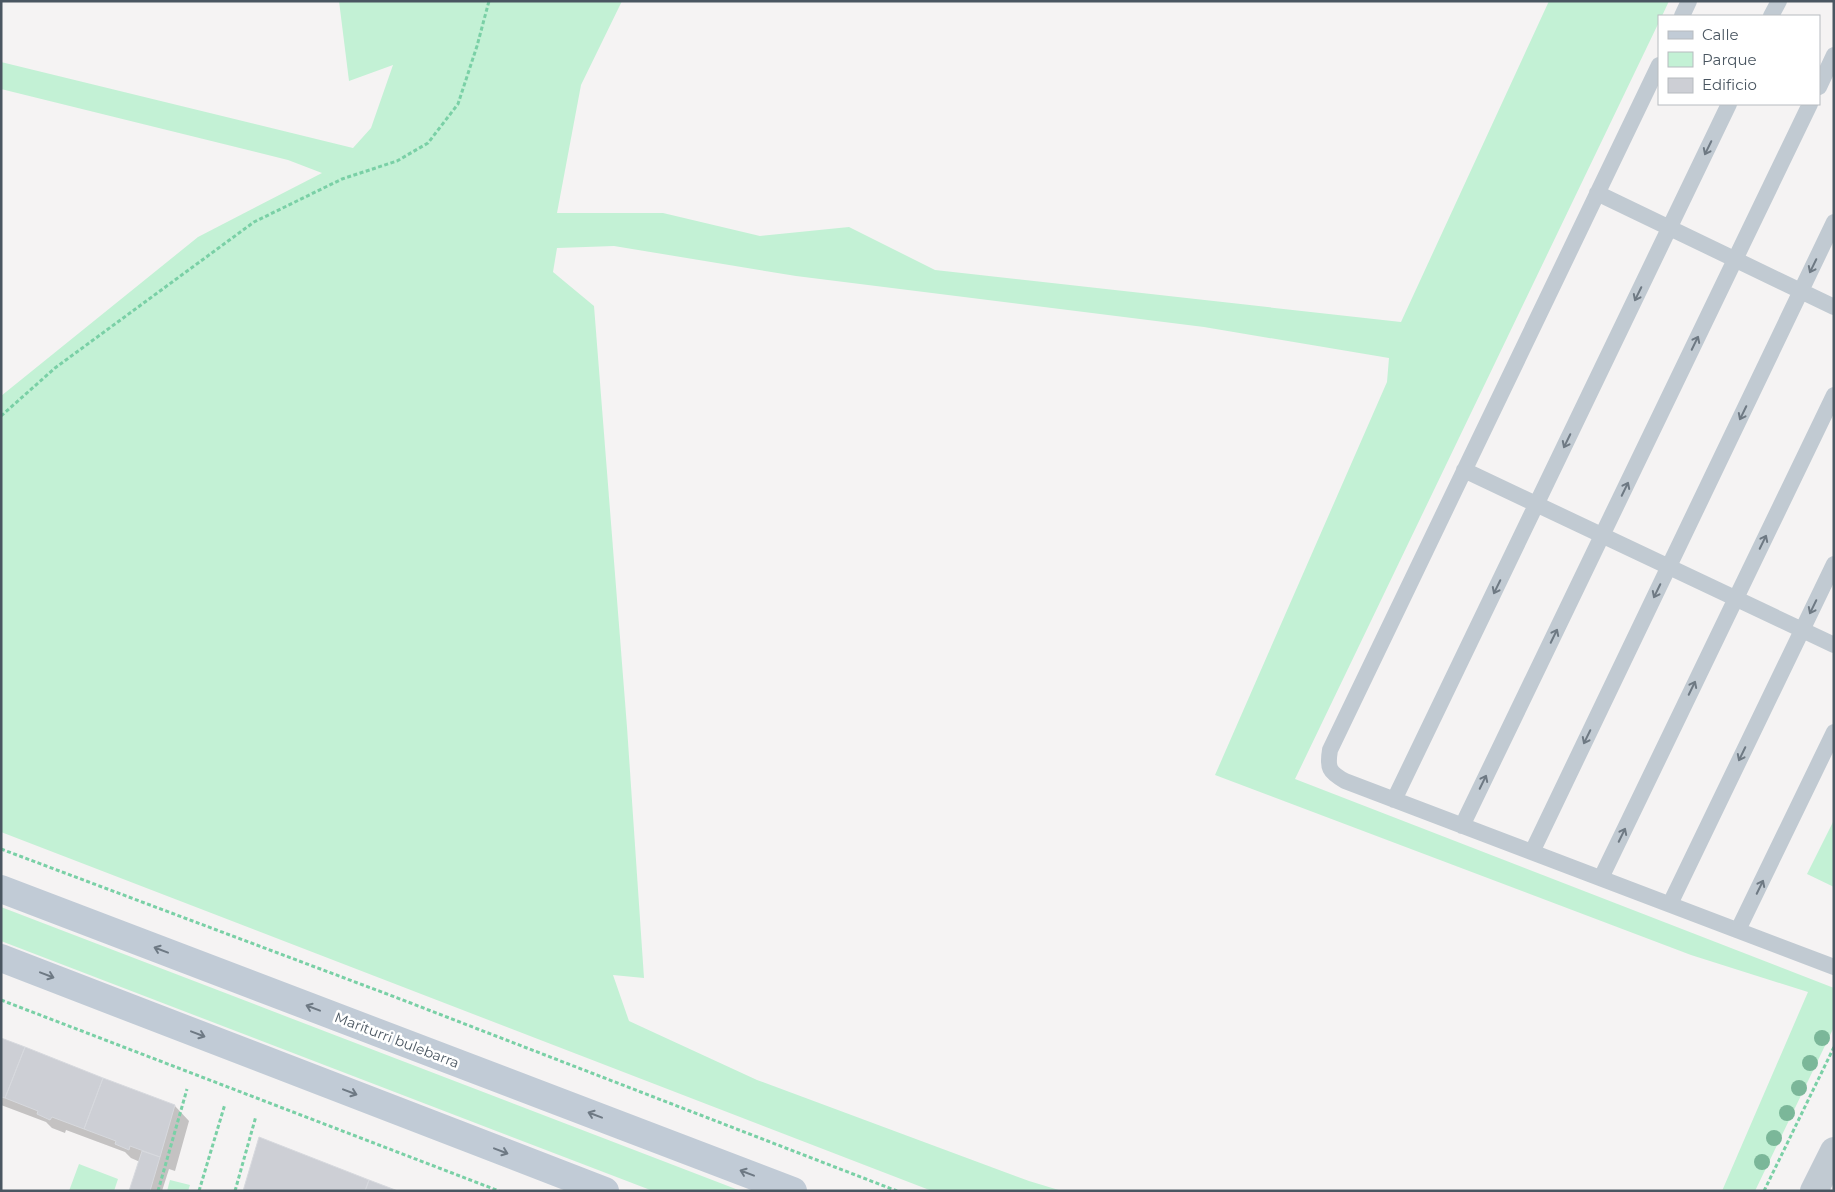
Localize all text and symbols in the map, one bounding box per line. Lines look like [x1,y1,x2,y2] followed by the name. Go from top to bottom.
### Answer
[1658,15,1820,105] legend
[1702,25,1739,44] text: Calle
[1702,50,1757,69] text: Parque
[1702,75,1757,94] text: Edificio
[1703,140,1712,155] one-way arrow
[1807,258,1817,273] one-way arrow
[1632,286,1642,301] one-way arrow
[1691,336,1701,351] one-way arrow
[1737,405,1747,420] one-way arrow
[1562,433,1572,448] one-way arrow
[1620,482,1630,497] one-way arrow
[1759,535,1768,550] one-way arrow
[1491,579,1501,594] one-way arrow
[1652,583,1662,598] one-way arrow
[1807,600,1817,615] one-way arrow
[1549,628,1559,643] one-way arrow
[1688,681,1698,696] one-way arrow
[1582,730,1592,745] one-way arrow
[1737,746,1746,761] one-way arrow
[1479,775,1488,790] one-way arrow
[1618,828,1627,843] one-way arrow
[1755,879,1765,894] one-way arrow
[154,945,169,954] one-way arrow
[39,971,54,980] one-way arrow
[305,1003,321,1012] one-way arrow
[332,1008,462,1072] street label: Mariturri bulebarra
[190,1030,205,1039] one-way arrow
[342,1088,357,1098] one-way arrow
[588,1110,603,1120] one-way arrow
[493,1147,509,1156] one-way arrow
[740,1168,755,1177] one-way arrow

